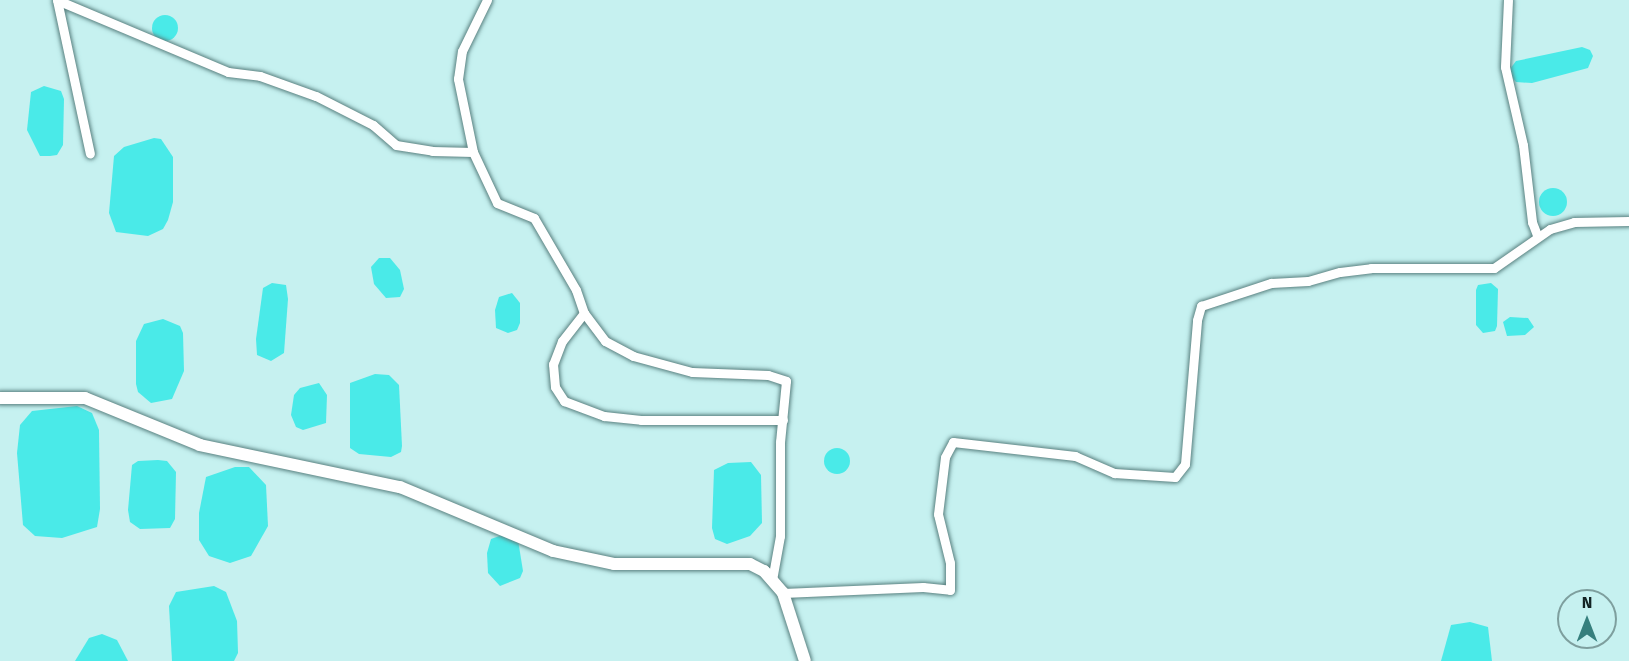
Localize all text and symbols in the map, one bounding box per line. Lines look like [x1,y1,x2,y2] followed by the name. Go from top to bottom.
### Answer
[1557,589,1617,649] north arrow
[1582,593,1592,612] text: N

